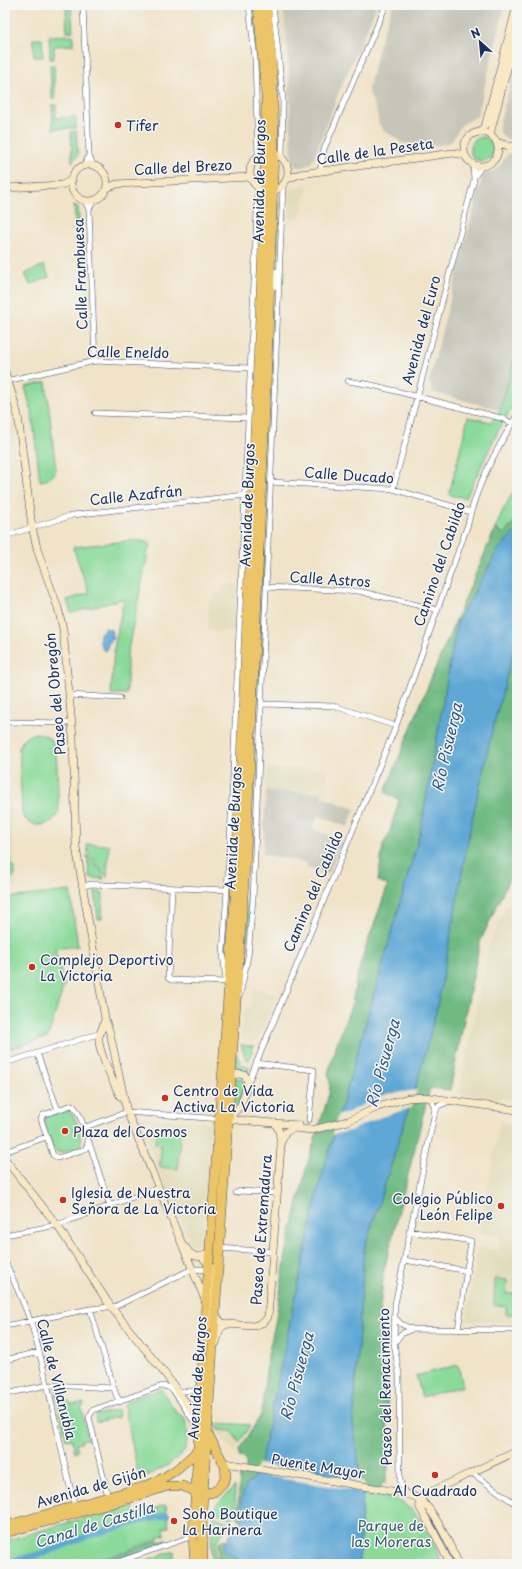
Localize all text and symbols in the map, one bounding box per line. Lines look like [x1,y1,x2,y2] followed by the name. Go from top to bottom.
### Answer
[460,22,500,62] north arrow
[467,23,483,42] text: N
[126,115,159,136] place label: Tifer
[247,119,271,243] street label: Avenida de Burgos
[113,120,123,130] marker: Tifer
[315,132,435,170] street label: Calle de la Peseta
[133,154,233,180] street label: Calle del Brezo
[68,217,92,330] street label: Calle Frambuesa
[396,273,446,387] street label: Avenida del Euro
[87,341,170,363] street label: Calle Eneldo
[234,443,260,567] street label: Avenida de Burgos
[303,461,395,489] street label: Calle Ducado
[89,480,183,510] street label: Calle Azafrán
[408,499,470,629] street label: Camino del Cabildo
[289,566,371,592] street label: Calle Astros
[39,632,71,756] street label: Paseo del Obregón
[425,700,467,794] water label: Río Pisuerga
[219,766,247,890] street label: Avenida de Burgos
[278,827,348,955] street label: Camino del Cabildo
[40,949,174,986] place label: Complejo Deportivo La Victoria
[27,962,37,972] marker: Complejo Deportivo La Victoria
[359,1016,405,1110] water label: Río Pisuerga
[173,1080,295,1117] place label: Centro de Vida Activa La Victoria
[160,1093,170,1103] marker: Centro de Vida Activa La Victoria
[73,1121,187,1142] place label: Plaza del Cosmos
[60,1126,70,1136] marker: Plaza del Cosmos
[245,1153,277,1306] street label: Paseo de Extremadura
[71,1182,216,1219] place label: Iglesia de Nuestra Señora de La Victoria
[392,1188,493,1225] place label: Colegio Público León Felipe
[58,1195,68,1205] marker: Iglesia de Nuestra Señora de La Victoria
[496,1201,506,1211] marker: Colegio Público León Felipe
[373,1308,397,1466] street label: Paseo del Renacimiento
[32,1316,82,1442] street label: Calle de Villanubla
[182,1316,212,1440] street label: Avenida de Burgos
[273,1329,319,1423] water label: Río Pisuerga
[270,1448,367,1484] street label: Puente Mayor
[34,1461,148,1513] street label: Avenida de Gijón
[430,1470,440,1480] marker: Al Cuadrado
[393,1480,477,1501] place label: Al Cuadrado
[31,1495,157,1553] water label: Canal de Castilla
[182,1503,278,1540] place label: Soho Boutique La Harinera
[351,1515,431,1552] park label: Parque de las Moreras
[169,1516,179,1526] marker: Soho Boutique La Harinera

